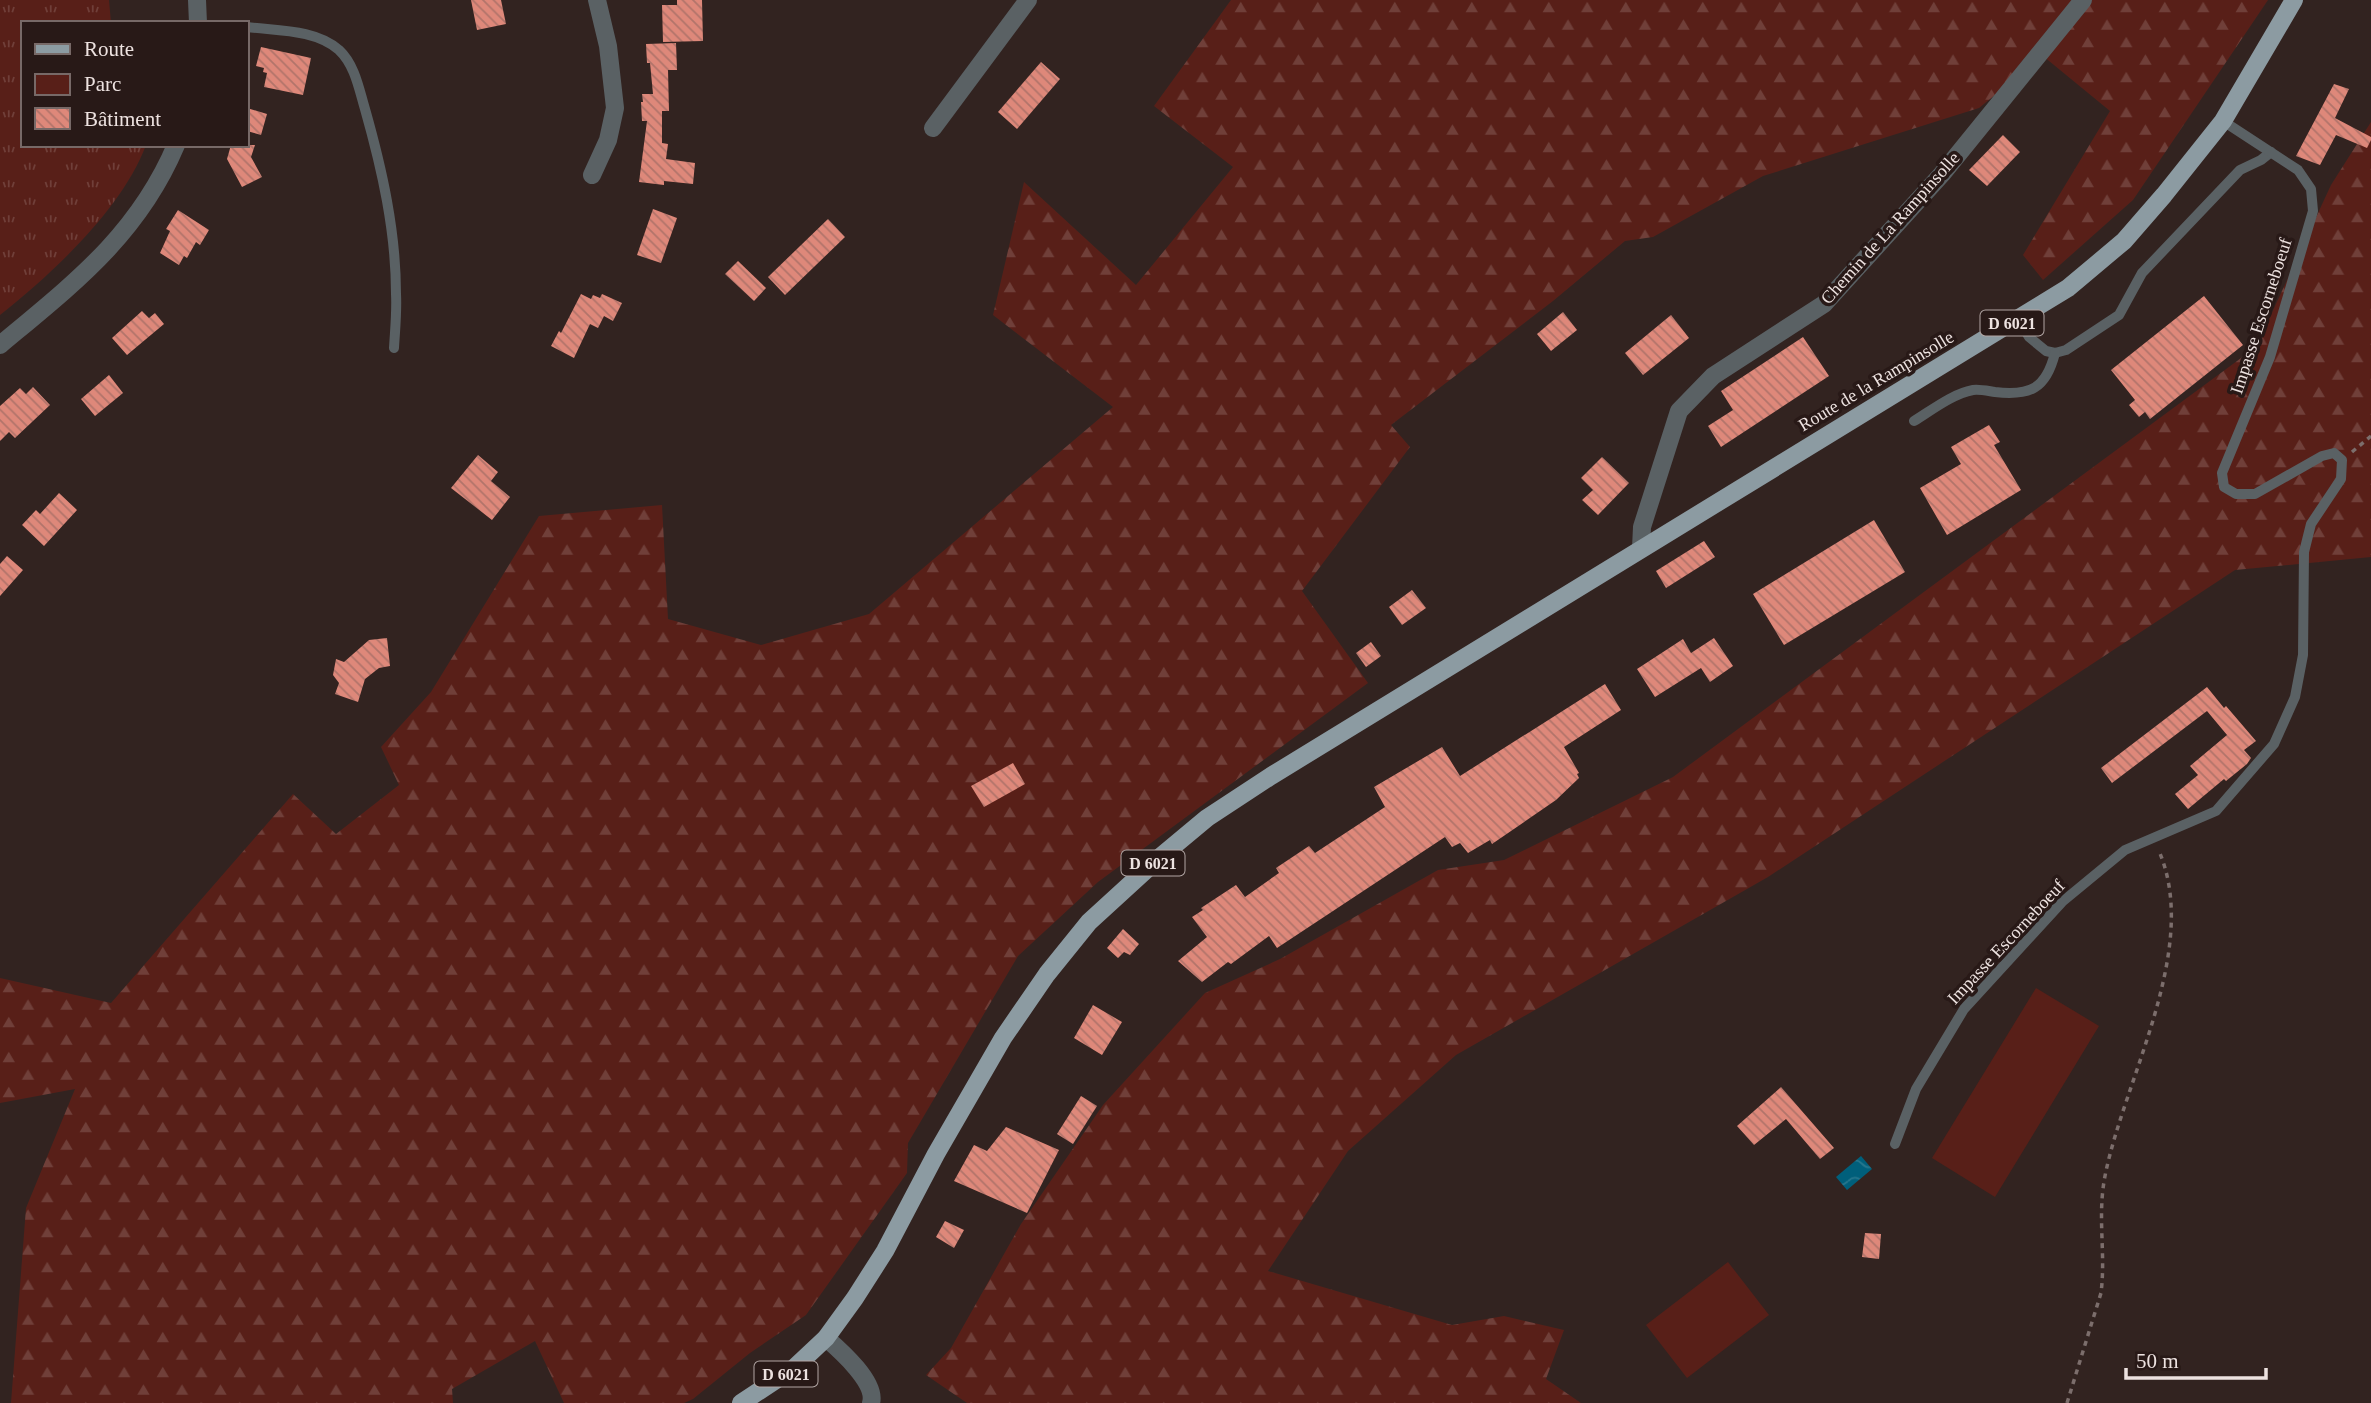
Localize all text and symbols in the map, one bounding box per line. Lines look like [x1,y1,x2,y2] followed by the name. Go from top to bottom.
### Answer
[21,21,248,147] legend
[84,37,134,61] text: Route
[84,72,121,96] text: Parc
[84,107,161,131] text: Bâtiment
[1817,148,1964,308] street label: Chemin de La Rampinsolle
[2226,236,2296,396] street label: Impasse Escorneboeuf
[1980,310,2044,336] road number: D 6021
[1795,327,1957,435] street label: Route de la Rampinsolle
[1122,850,1184,876] road number: D 6021
[1943,876,2069,1008] street label: Impasse Escorneboeuf
[2126,1336,2266,1380] scale bar
[2136,1349,2179,1373] text: 50 m
[754,1362,818,1386] road number: D 6021

